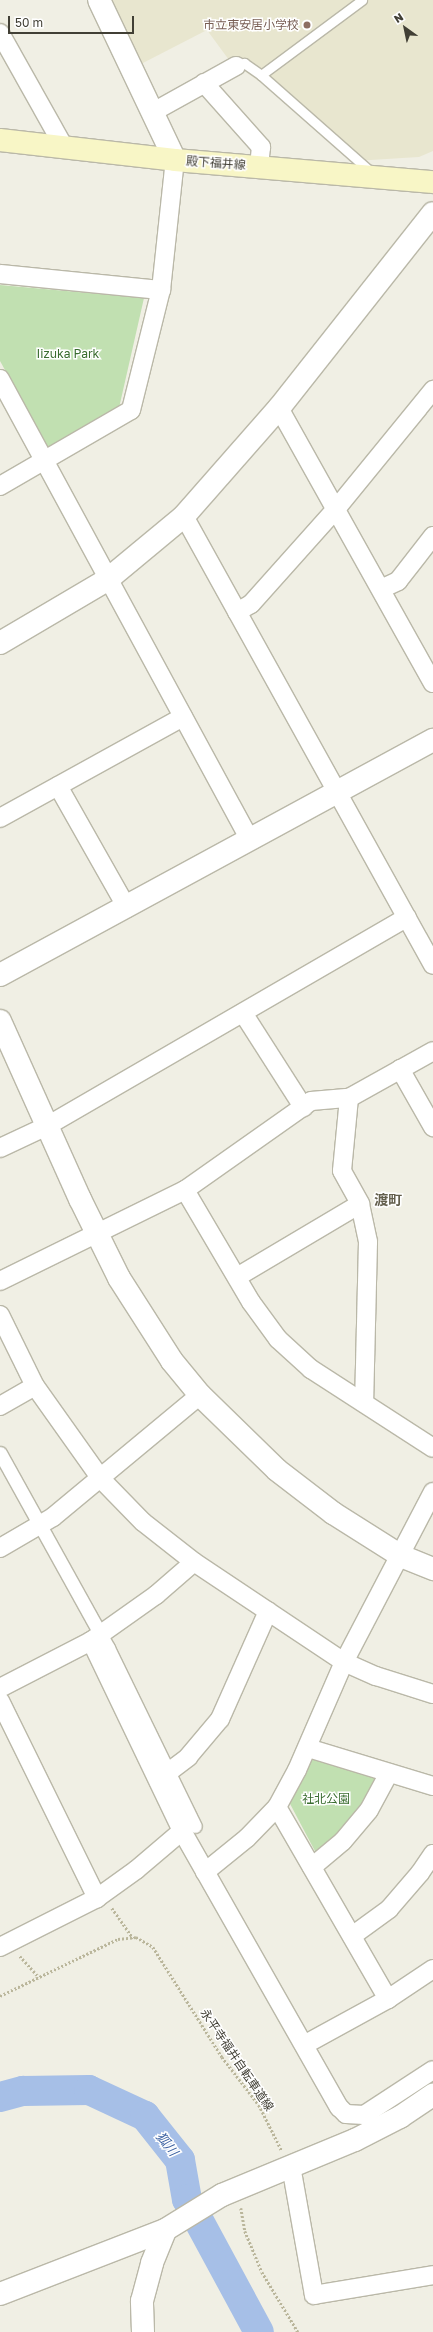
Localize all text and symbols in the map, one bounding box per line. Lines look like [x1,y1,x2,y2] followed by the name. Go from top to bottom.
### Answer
[10,8,136,34] scale bar
[385,8,425,48] north arrow
[391,10,405,25] text: N
[15,15,43,30] text: 50 m
[203,18,299,32] place label: 市立東安居小学校
[302,20,312,30] marker: 市立東安居小学校
[186,154,246,172] street label: 殿下福井線
[37,347,99,361] park label: Iizuka Park
[374,1192,402,1208] district label: 渡町
[302,1792,350,1806] park label: 社北公園
[197,2006,277,2114] street label: 永平寺福井自転車道線
[153,2129,181,2159] water label: 狐川

